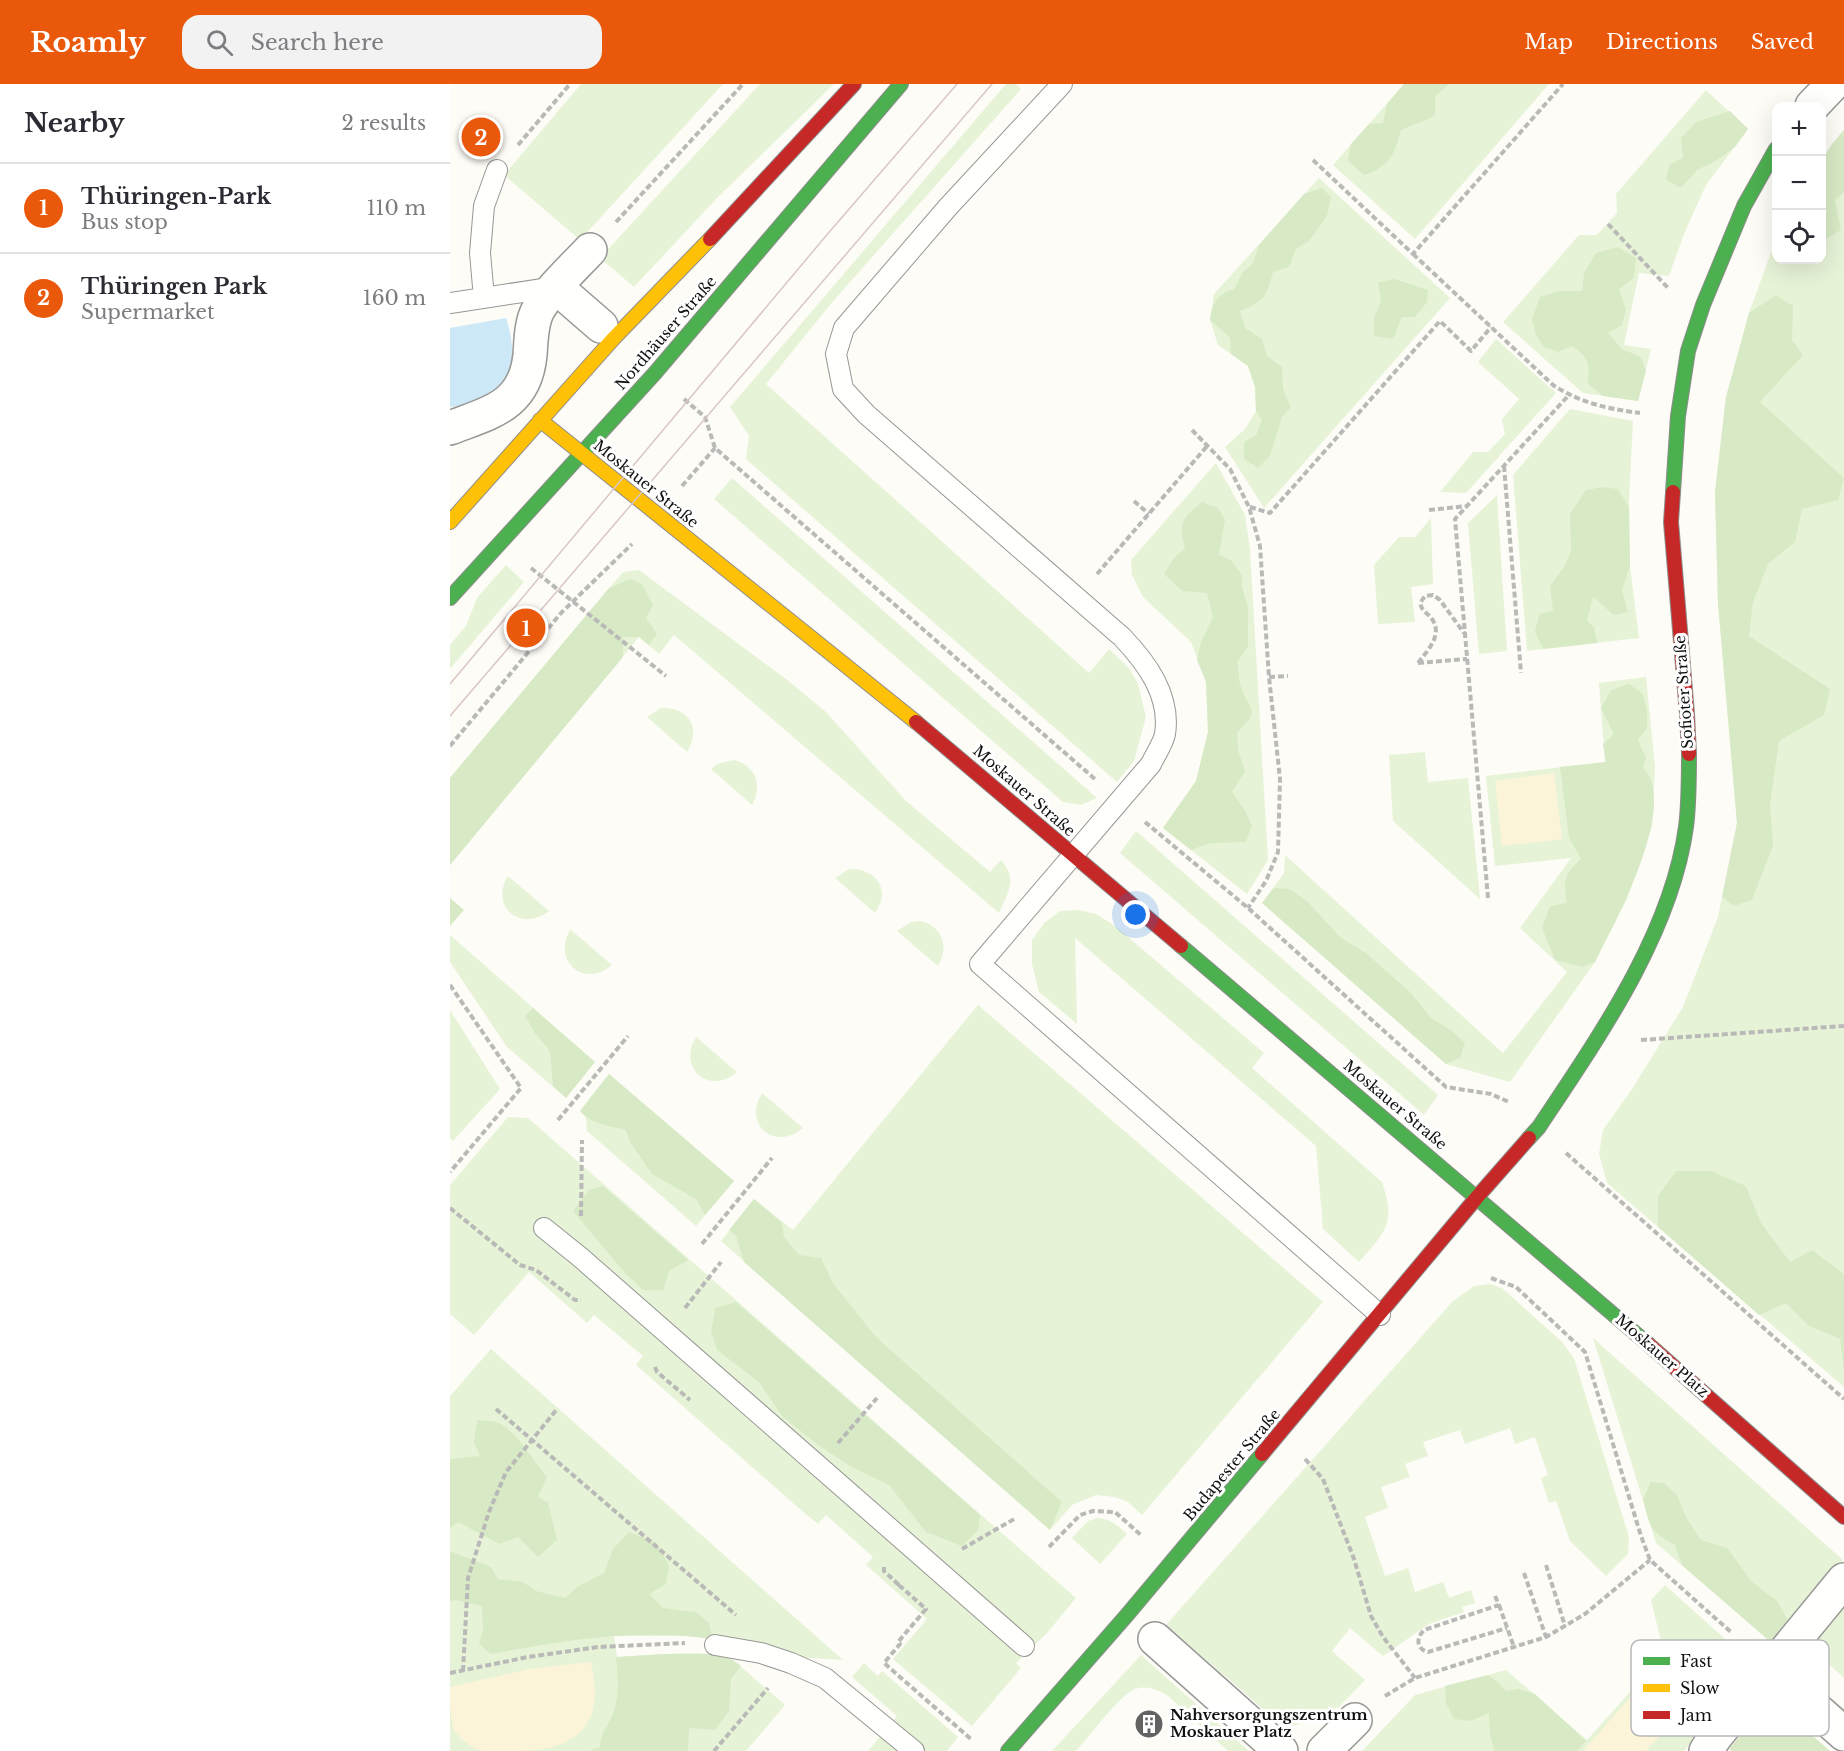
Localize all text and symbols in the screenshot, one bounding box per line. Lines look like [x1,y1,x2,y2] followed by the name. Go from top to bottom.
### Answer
[182,15,602,69] search box
[30,25,146,60] text: Roamly
[203,26,236,59] icon: search
[251,29,384,56] text: Search here
[1524,29,1573,55] text: Map
[1606,29,1718,55] text: Directions
[1751,29,1814,55] text: Saved
[1772,102,1826,264] map controls
[1772,102,1826,156] button: +
[24,107,125,139] text: Nearby
[342,111,426,135] text: 2 results
[462,115,501,160] pin: 2
[1772,156,1826,210] button: −
[81,183,271,210] text: Thüringen-Park
[39,196,48,220] text: 1
[367,196,426,220] text: 110 m
[81,210,168,234] text: Bus stop
[1772,210,1826,264] button: locate
[611,272,720,394] street label: Nordhäuser Straße
[81,273,267,300] text: Thüringen Park
[37,286,50,310] text: 2
[363,286,426,310] text: 160 m
[81,300,215,324] text: Supermarket
[590,436,703,532] street label: Moskauer Straße
[506,606,546,650] pin: 1
[1670,635,1697,750] street label: Sofioter Straße
[969,741,1079,840] street label: Moskauer Straße
[1121,900,1150,929] your location
[1340,1056,1451,1153] street label: Moskauer Straße
[1612,1310,1713,1401] street label: Moskauer Platz
[1179,1405,1284,1525] street label: Budapester Straße
[1631,1640,1829,1736] legend
[1680,1651,1712,1671] text: Fast
[1680,1678,1720,1698] text: Slow
[1170,1705,1368,1741] place label: Nahversorgungszentrum Moskauer Platz
[1678,1705,1712,1725] text: Jam
[1133,1708,1165,1740] building icon: Nahversorgungszentrum Moskauer Platz

